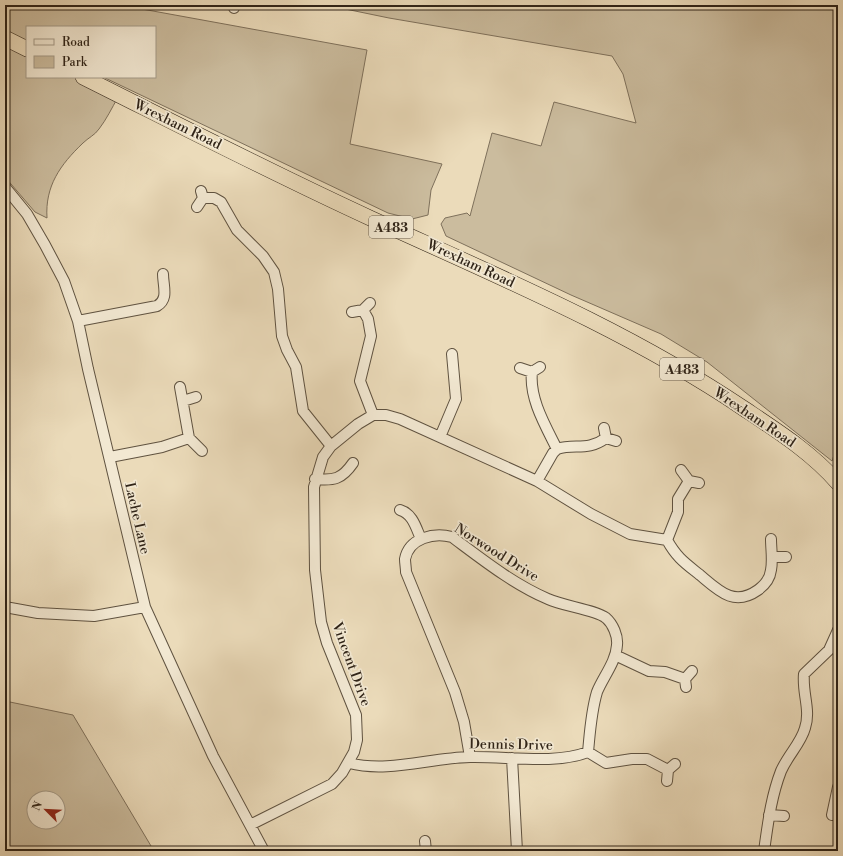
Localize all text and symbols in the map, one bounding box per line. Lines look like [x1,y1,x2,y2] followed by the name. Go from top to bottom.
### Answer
[26,26,156,78] legend
[62,35,90,50] text: Road
[62,55,88,70] text: Park
[130,96,224,154] street label: Wrexham Road
[369,216,413,238] road number: A483
[423,235,518,292] street label: Wrexham Road
[660,358,704,380] road number: A483
[709,383,799,452] street label: Wrexham Road
[120,480,154,556] street label: Lache Lane
[451,520,542,586] street label: Norwood Drive
[327,619,375,709] street label: Vincent Drive
[469,735,553,755] street label: Dennis Drive
[26,790,66,830] north arrow
[30,799,46,813] text: N

